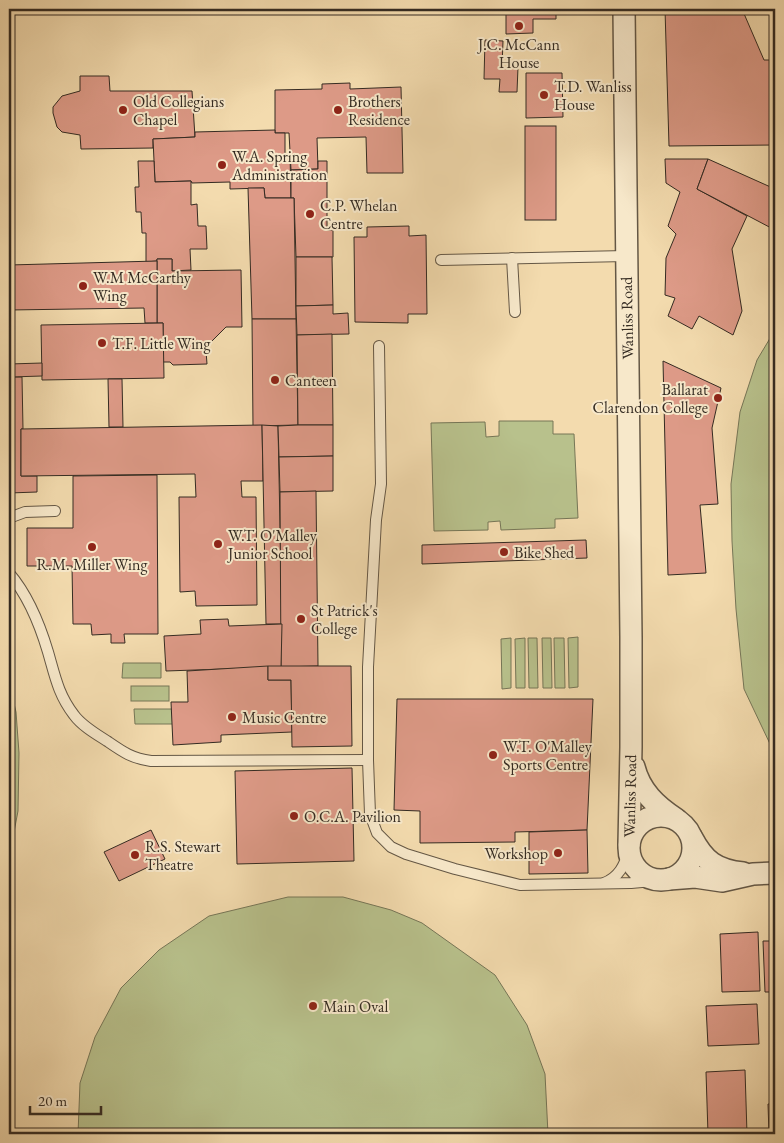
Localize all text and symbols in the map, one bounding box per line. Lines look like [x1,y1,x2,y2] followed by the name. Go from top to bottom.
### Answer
[513,20,525,32] marker: J.C. McCann House
[476,34,561,73] place label: J.C. McCann House
[554,76,632,115] place label: T.D. Wanliss House
[538,89,550,101] marker: T.D. Wanliss House
[133,91,224,130] place label: Old Collegians Chapel
[348,91,410,130] place label: Brothers Residence
[117,104,129,116] marker: Old Collegians Chapel
[332,104,344,116] marker: Brothers Residence
[231,146,328,185] place label: W.A. Spring Administration
[216,159,228,171] marker: W.A. Spring Administration
[320,195,398,234] place label: C.P. Whelan Centre
[304,208,316,220] marker: C.P. Whelan Centre
[93,267,192,306] place label: W.M McCarthy Wing
[616,276,638,360] street label: Wanliss Road
[77,280,89,292] marker: W.M McCarthy Wing
[112,333,212,354] place label: T.F. Little Wing
[96,337,108,349] marker: T.F. Little Wing
[285,370,338,391] place label: Canteen
[269,374,281,386] marker: Canteen
[593,379,708,418] place label: Ballarat Clarendon College
[712,392,724,404] marker: Ballarat Clarendon College
[226,525,318,564] place label: W.T. O'Malley Junior School
[212,538,224,550] marker: W.T. O'Malley Junior School
[86,541,98,553] marker: R.M. Miller Wing
[514,542,575,563] place label: Bike Shed
[498,546,510,558] marker: Bike Shed
[37,554,148,575] place label: R.M. Miller Wing
[311,600,378,639] place label: St Patrick's College
[295,613,307,625] marker: St Patrick's College
[242,707,326,728] place label: Music Centre
[226,711,238,723] marker: Music Centre
[503,736,593,775] place label: W.T. O'Malley Sports Centre
[487,749,499,761] marker: W.T. O'Malley Sports Centre
[619,754,641,838] street label: Wanliss Road
[304,806,402,827] place label: O.C.A. Pavilion
[288,810,300,822] marker: O.C.A. Pavilion
[145,836,221,875] place label: R.S. Stewart Theatre
[485,843,548,864] place label: Workshop
[552,847,564,859] marker: Workshop
[129,849,141,861] marker: R.S. Stewart Theatre
[323,996,388,1017] place label: Main Oval
[307,1000,319,1012] marker: Main Oval
[30,1083,101,1115] scale bar
[38,1091,67,1110] text: 20 m

